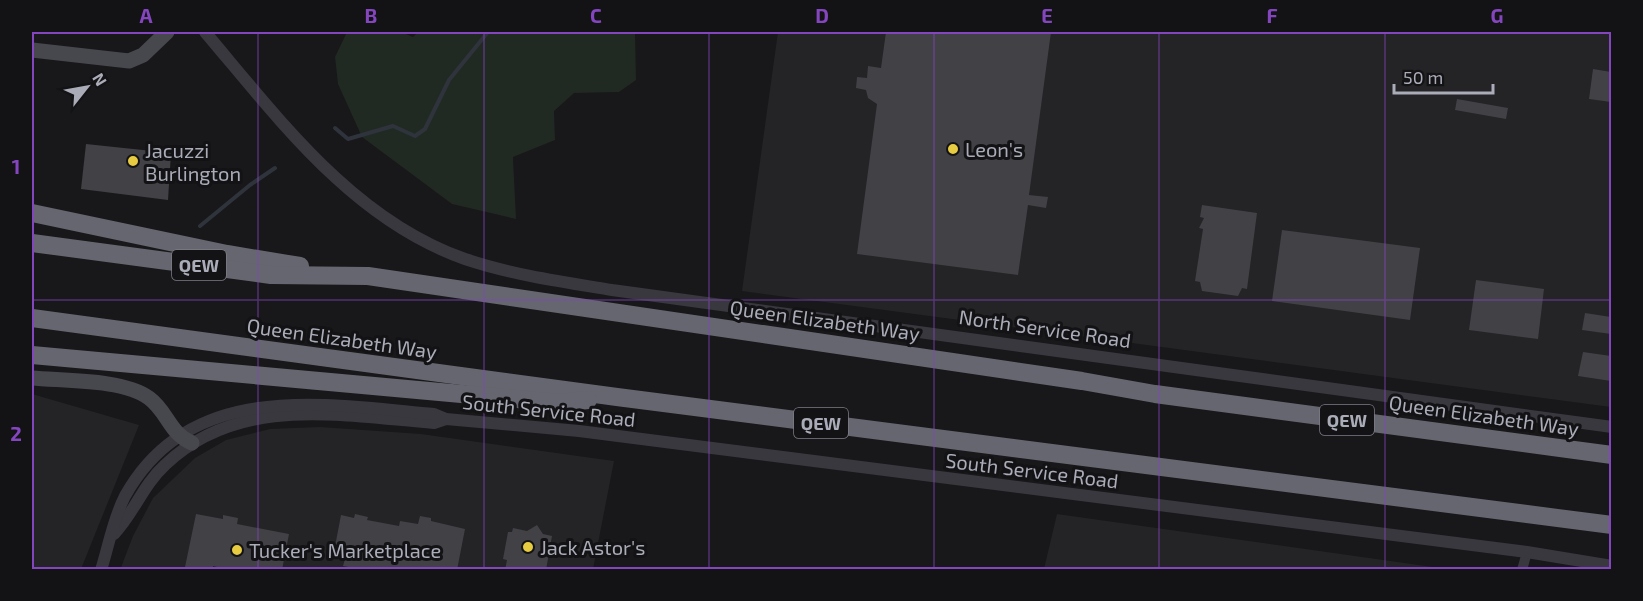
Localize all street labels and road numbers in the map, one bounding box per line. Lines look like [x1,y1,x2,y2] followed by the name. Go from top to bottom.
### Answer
[172,250,226,280] road number: QEW
[729,295,922,345] street label: Queen Elizabeth Way
[957,304,1133,352] street label: North Service Road
[246,313,439,363] street label: Queen Elizabeth Way
[461,389,637,431] street label: South Service Road
[1388,390,1581,440] street label: Queen Elizabeth Way
[1320,405,1374,435] road number: QEW
[794,408,848,438] road number: QEW
[944,447,1120,493] street label: South Service Road

